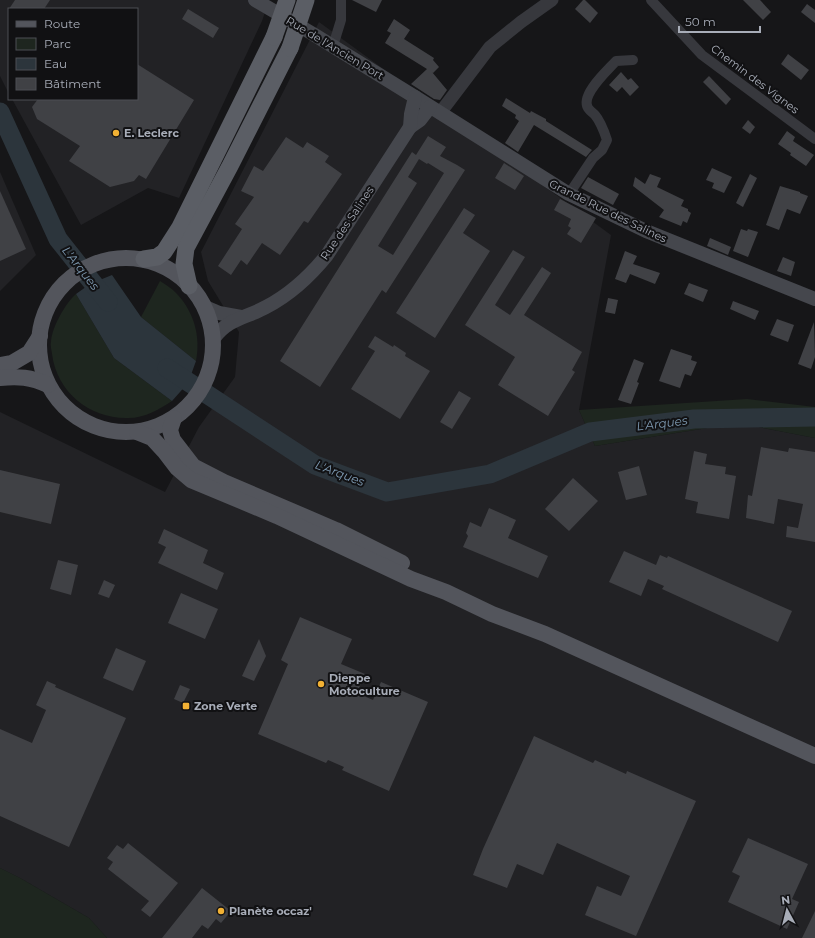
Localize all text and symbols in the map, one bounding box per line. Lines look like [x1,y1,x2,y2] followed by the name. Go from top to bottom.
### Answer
[8,8,138,100] legend
[679,8,760,34] scale bar
[284,13,387,83] street label: Rue de l'Ancien Port
[685,14,716,29] text: 50 m
[44,16,80,31] text: Route
[44,36,71,51] text: Parc
[708,41,802,117] street label: Chemin des Vignes
[44,56,67,71] text: Eau
[44,76,101,91] text: Bâtiment
[124,126,179,140] place label: E. Leclerc
[111,128,121,138] marker: E. Leclerc
[547,176,670,246] street label: Grande Rue des Salines
[317,183,377,262] street label: Rue des Salines
[59,243,103,293] water label: L'Arques
[636,412,689,434] water label: L'Arques
[313,457,367,489] water label: L'Arques
[329,671,400,698] place label: Dieppe Motoculture
[316,679,326,689] marker: Dieppe Motoculture
[194,699,257,713] place label: Zone Verte
[181,701,191,711] marker: Zone Verte
[767,890,807,930] north arrow
[781,893,791,908] text: N
[229,904,312,918] place label: Planète occaz'
[216,906,226,916] marker: Planète occaz'

